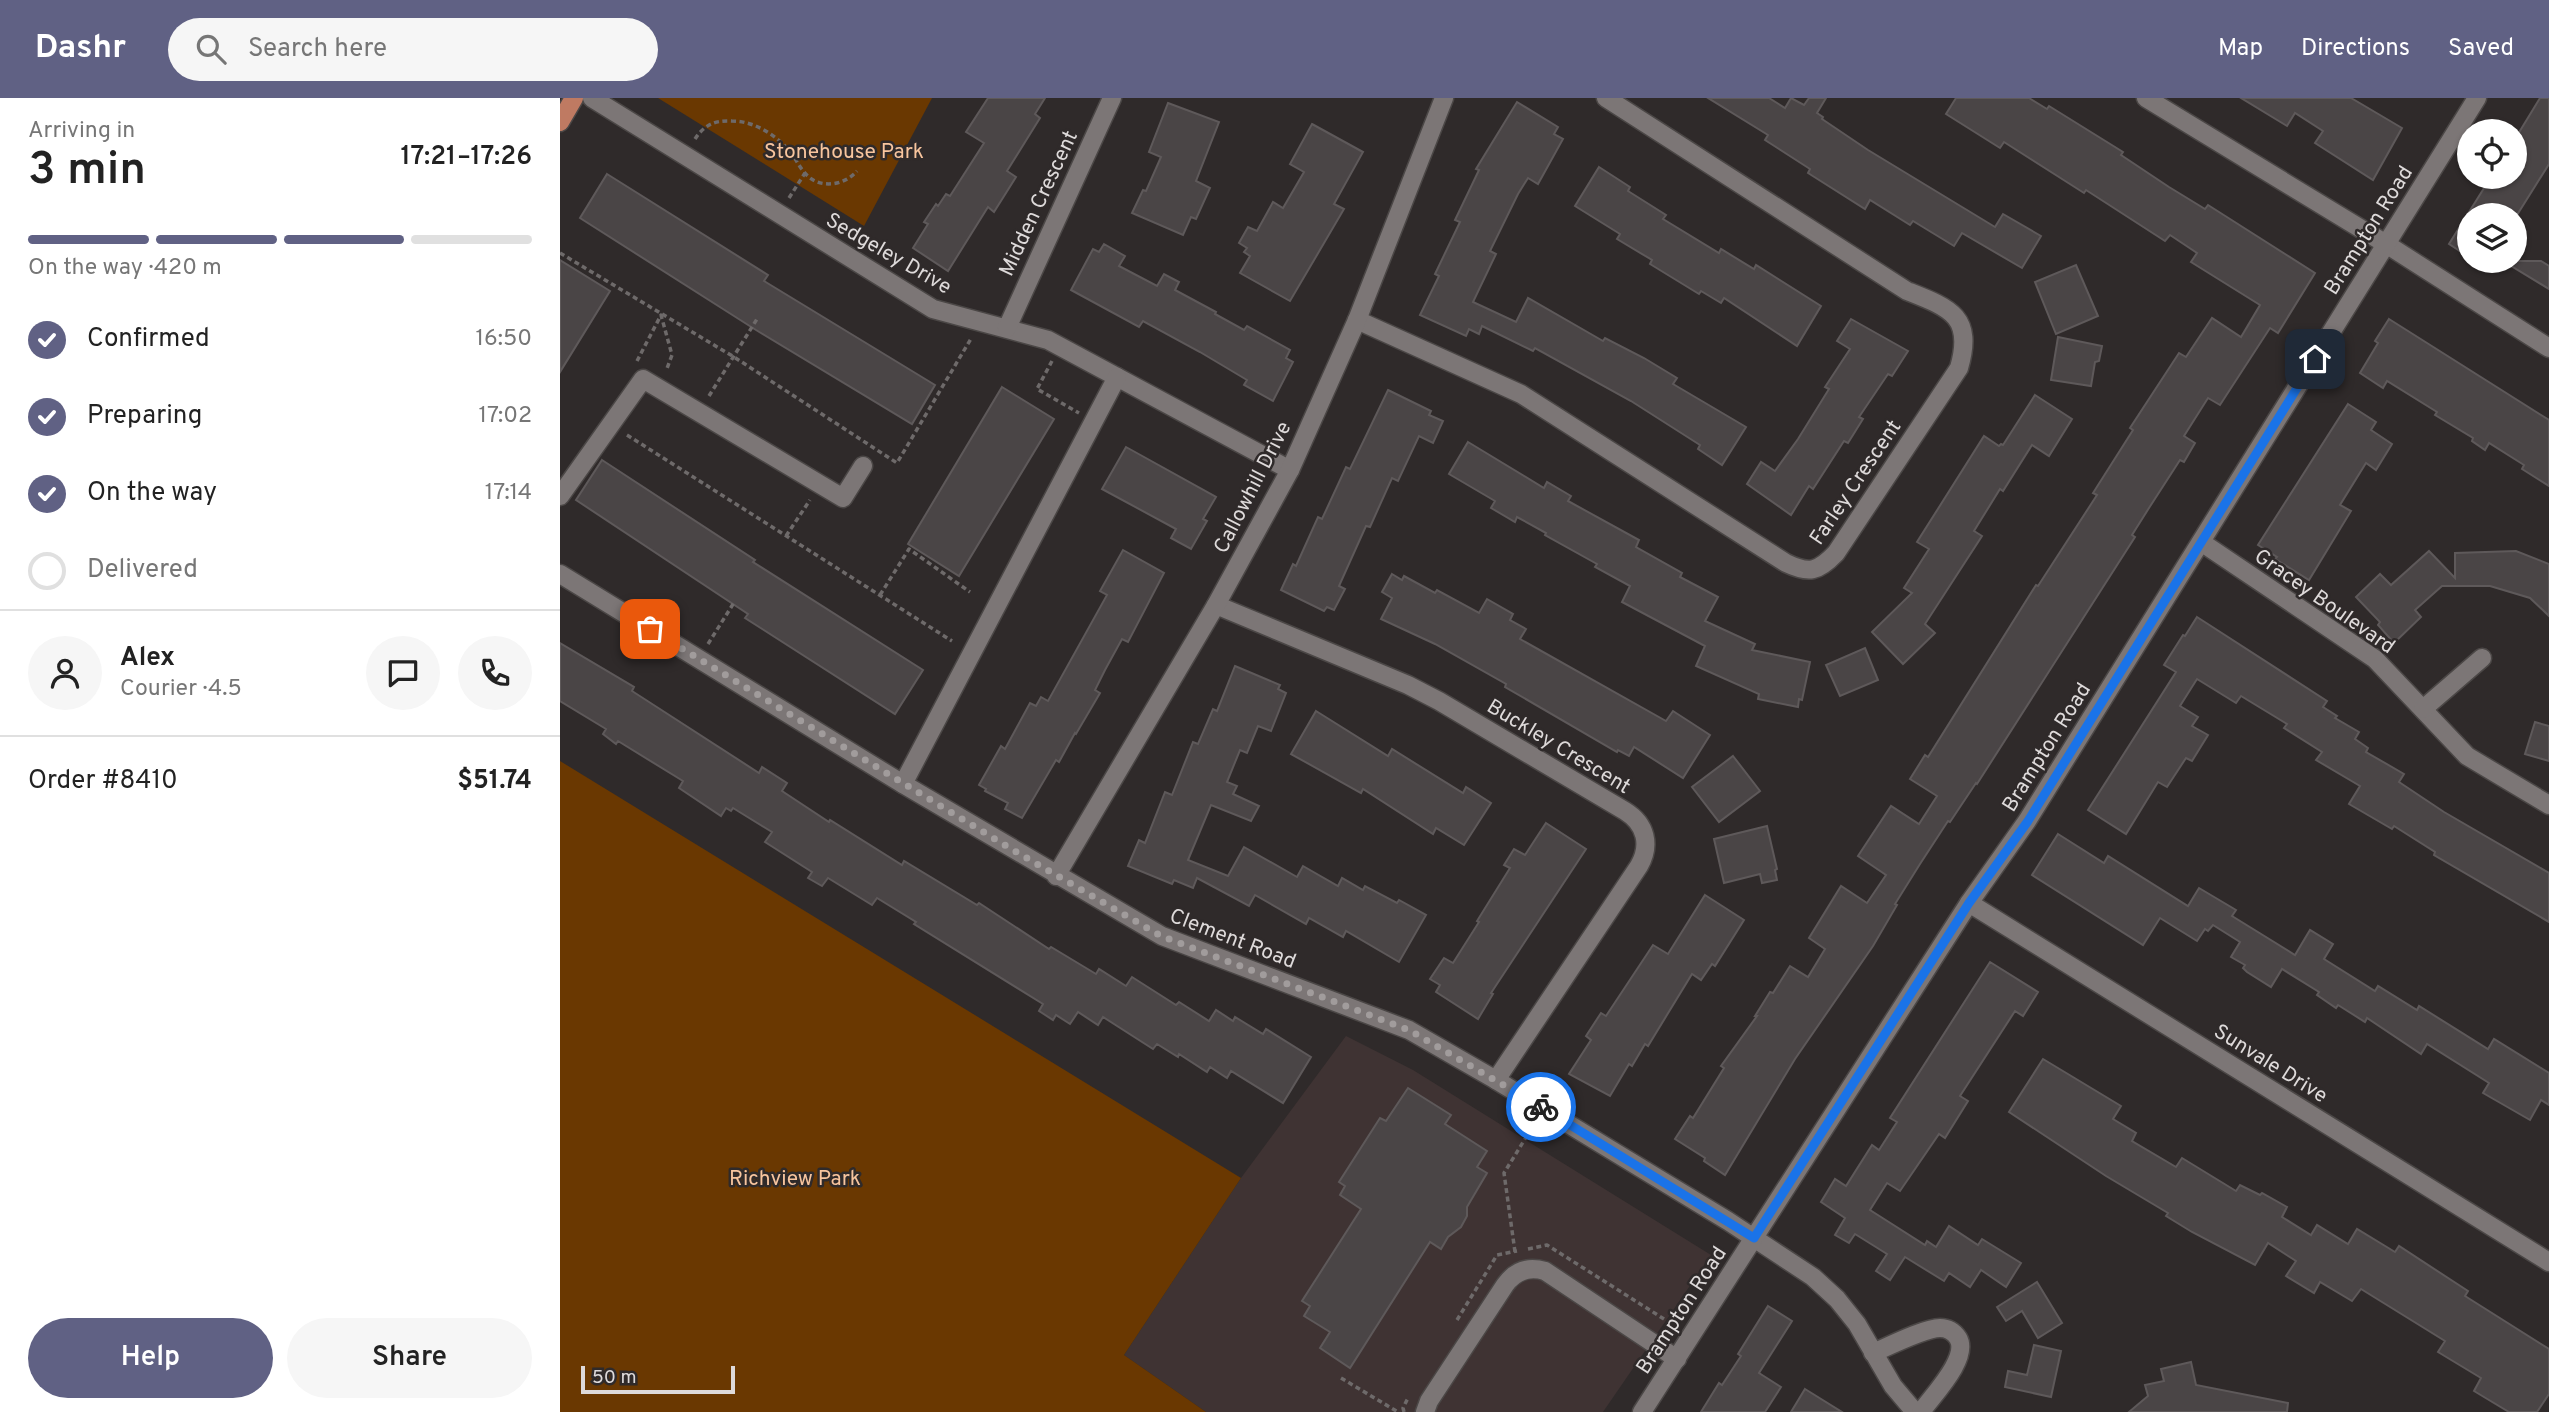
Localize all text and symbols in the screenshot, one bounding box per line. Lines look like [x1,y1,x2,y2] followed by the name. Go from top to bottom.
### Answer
[168,18,658,81] search box
[35,28,126,70] text: Dashr
[192,30,230,68] icon: search
[248,33,387,66] text: Search here
[2218,34,2263,64] text: Map
[2301,34,2410,64] text: Directions
[2448,34,2514,64] text: Saved
[28,117,135,146] text: Arriving in
[2457,119,2527,273] map controls
[2457,119,2527,189] button: locate
[994,126,1085,281] street label: Midden Crescent
[764,139,924,166] park label: Stonehouse Park
[400,141,532,174] text: 17:21–17:26
[28,142,146,201] text: 3 min
[2319,161,2420,300] street label: Brampton Road
[2457,203,2527,273] button: layers
[820,207,956,301] street label: Sedgeley Drive
[28,254,222,283] text: On the way · 420 m
[28,321,66,359] icon: check
[87,323,210,356] text: Confirmed
[476,325,532,354] text: 16:50
[2285,329,2345,389] pin
[2296,340,2334,378] icon: home
[28,398,66,436] icon: check
[87,400,202,433] text: Preparing
[478,402,532,431] text: 17:02
[1804,415,1908,551] street label: Farley Crescent
[1208,417,1298,558] street label: Callowhill Drive
[28,475,66,513] icon: check
[87,477,217,510] text: On the way
[485,479,532,508] text: 17:14
[2248,544,2400,661] street label: Gracey Boulevard
[87,554,198,587] text: Delivered
[620,599,680,659] pin
[631,610,669,648] icon: bag
[28,636,102,710] button: person
[366,636,440,710] button: chat
[458,636,532,710] button: phone
[120,642,175,675] text: Alex
[120,675,242,704] text: Courier · 4.5
[1997,678,2098,817] street label: Brampton Road
[1481,694,1635,801] street label: Buckley Crescent
[28,765,178,798] text: Order #8410
[457,765,532,798] text: $51.74
[1165,903,1299,976] street label: Clement Road
[2208,1019,2332,1110] street label: Sunvale Drive
[1506,1072,1576,1142] courier
[1522,1088,1560,1126] icon: bike
[729,1166,861,1193] park label: Richview Park
[1631,1242,1734,1380] street label: Brampton Road
[28,1318,273,1398] button: Help
[287,1318,532,1398] button: Share
[581,1363,735,1395] scale bar
[592,1366,637,1390] text: 50 m

